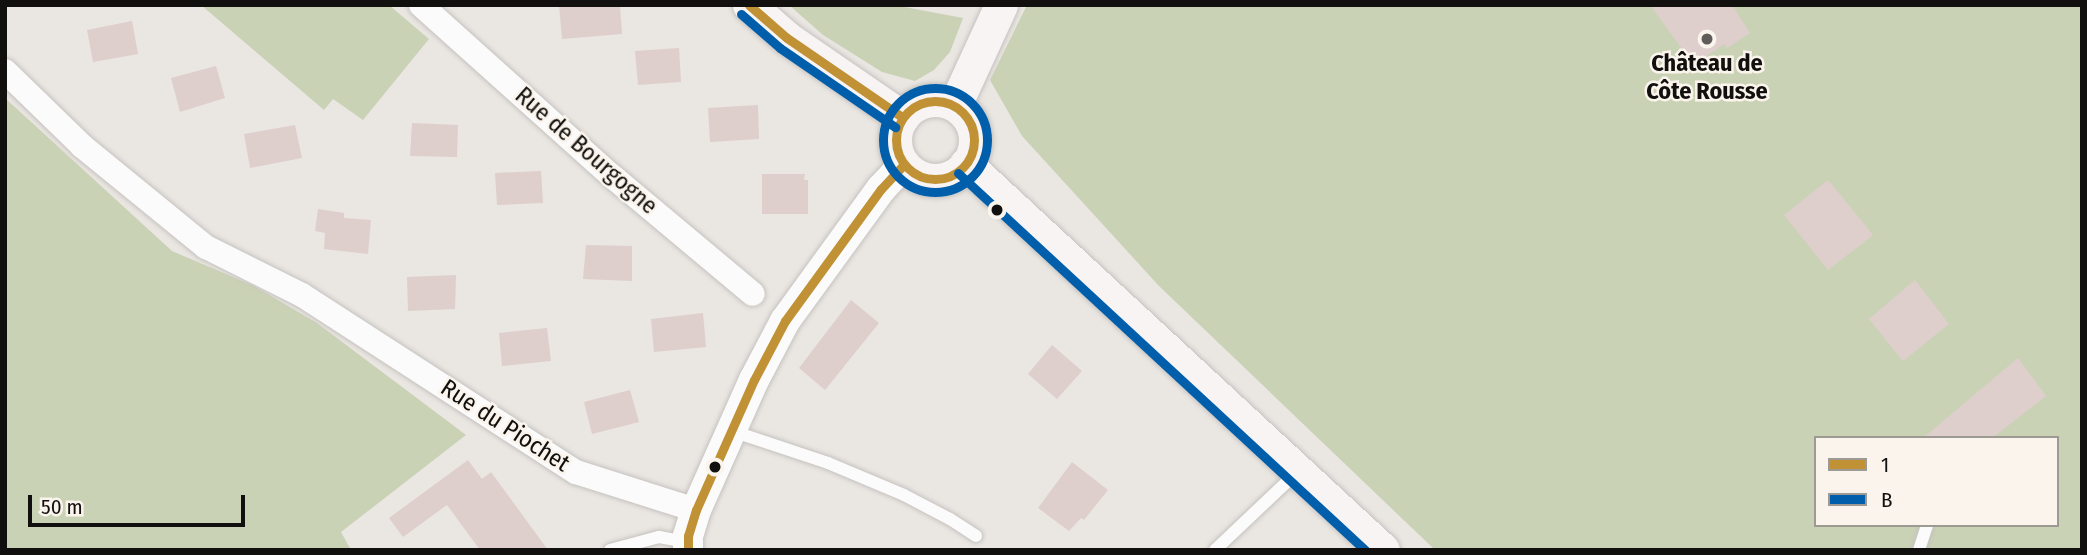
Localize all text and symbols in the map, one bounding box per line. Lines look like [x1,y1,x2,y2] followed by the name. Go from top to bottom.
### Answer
[1699,31,1715,47] marker: Château de Côte Rousse
[1646,50,1768,106] place label: Château de Côte Rousse
[509,81,663,221] street label: Rue de Bourgogne
[990,203,1004,217] unlabelled marker
[435,374,575,478] street label: Rue du Piochet
[1814,436,2059,527] legend
[1881,452,1889,478] text: 1
[708,460,722,474] unlabelled marker
[32,482,248,526] scale bar
[1881,487,1893,513] text: B
[41,494,83,520] text: 50 m

